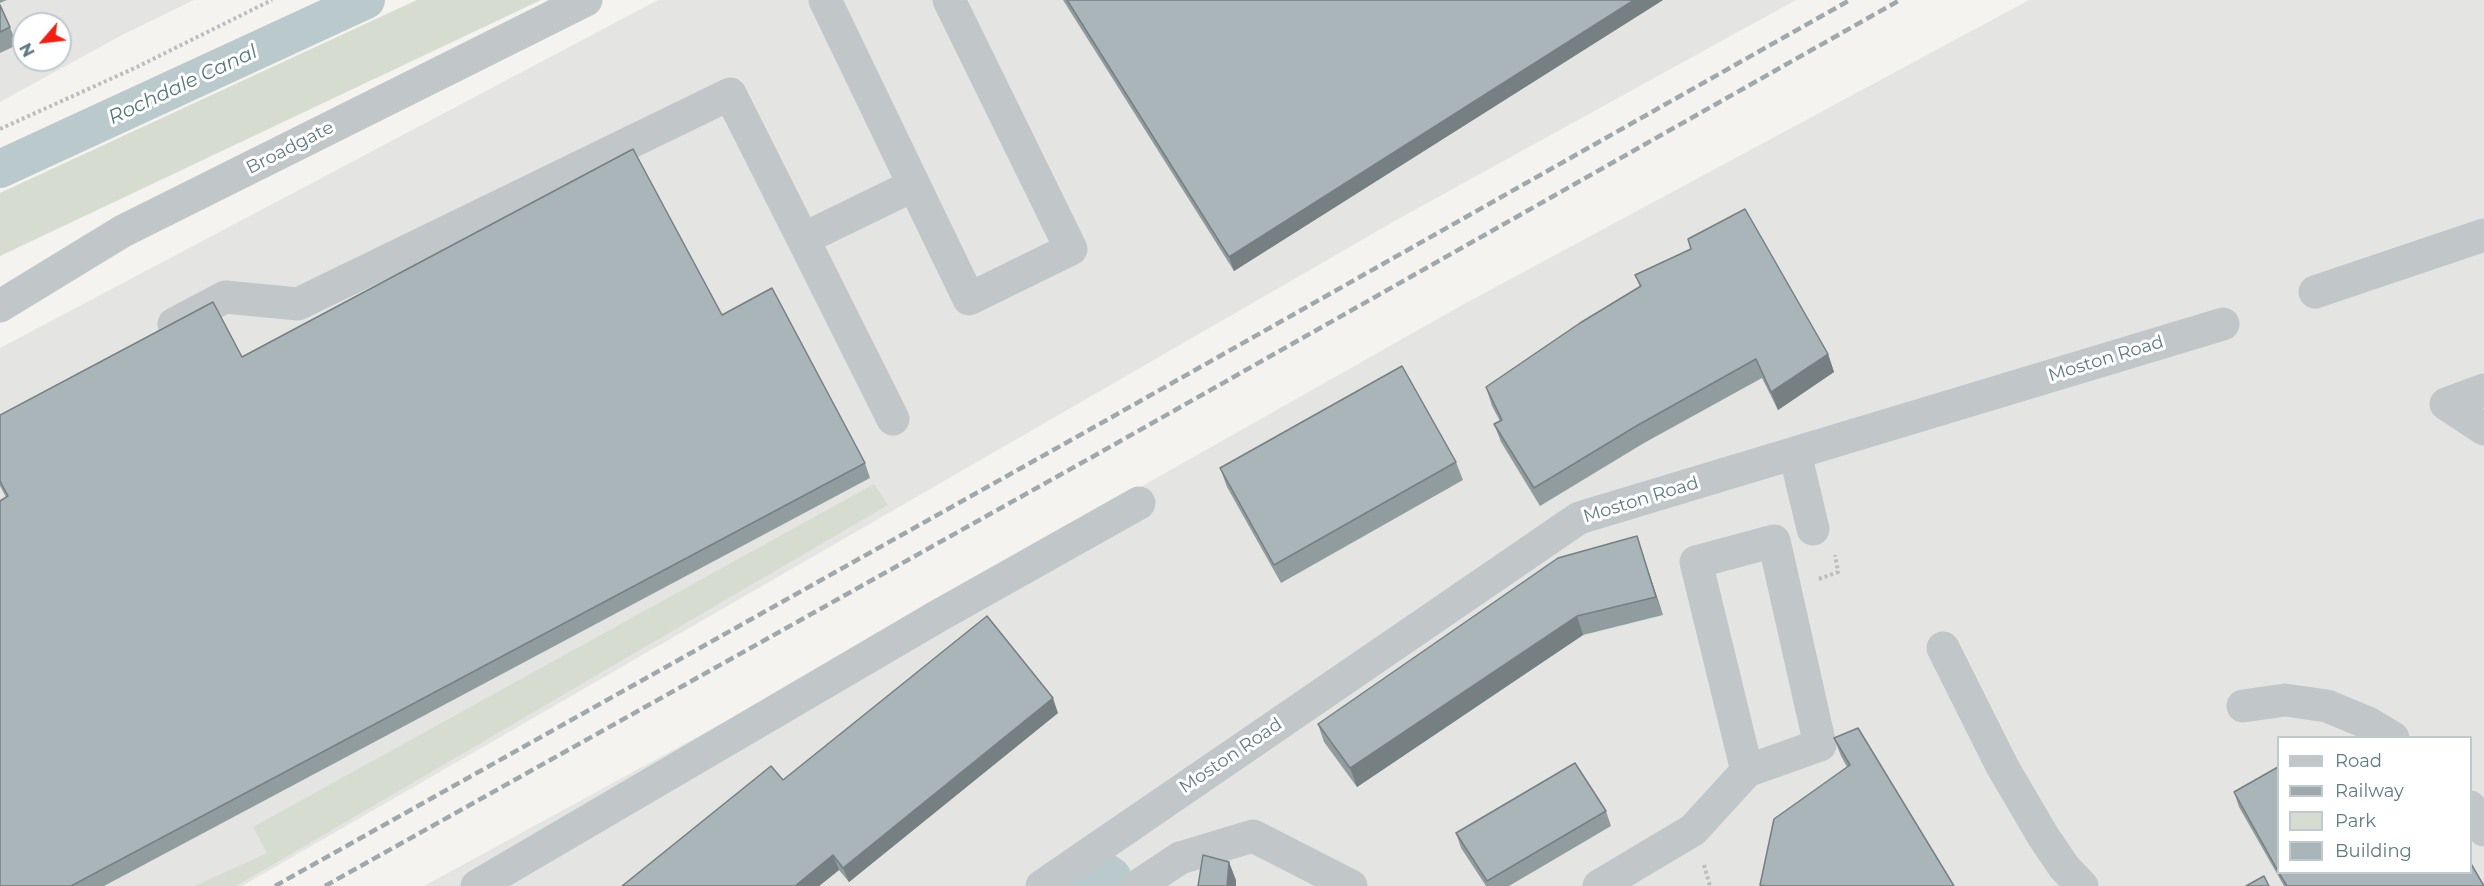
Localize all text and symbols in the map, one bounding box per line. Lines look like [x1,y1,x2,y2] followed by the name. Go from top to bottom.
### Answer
[12,12,72,72] north arrow
[16,40,39,60] text: N
[105,40,261,130] water label: Rochdale Canal
[243,117,337,179] street label: Broadgate
[2046,331,2166,387] street label: Moston Road
[1581,472,1701,528] street label: Moston Road
[1175,714,1287,798] street label: Moston Road
[2277,736,2472,874] legend
[2335,750,2382,772] text: Road
[2335,780,2404,802] text: Railway
[2335,810,2376,832] text: Park
[2335,840,2412,862] text: Building

